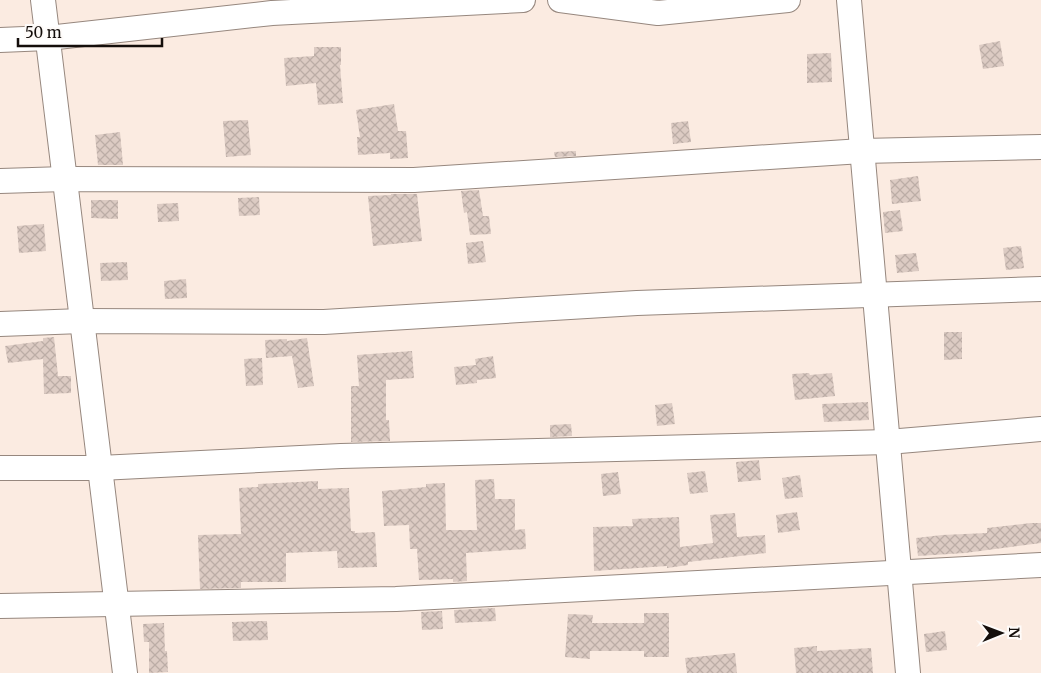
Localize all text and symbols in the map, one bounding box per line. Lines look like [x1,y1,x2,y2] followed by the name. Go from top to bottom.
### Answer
[18,15,161,47] scale bar
[25,23,62,42] text: 50 m
[976,608,1026,658] north arrow
[1005,627,1023,638] text: N

